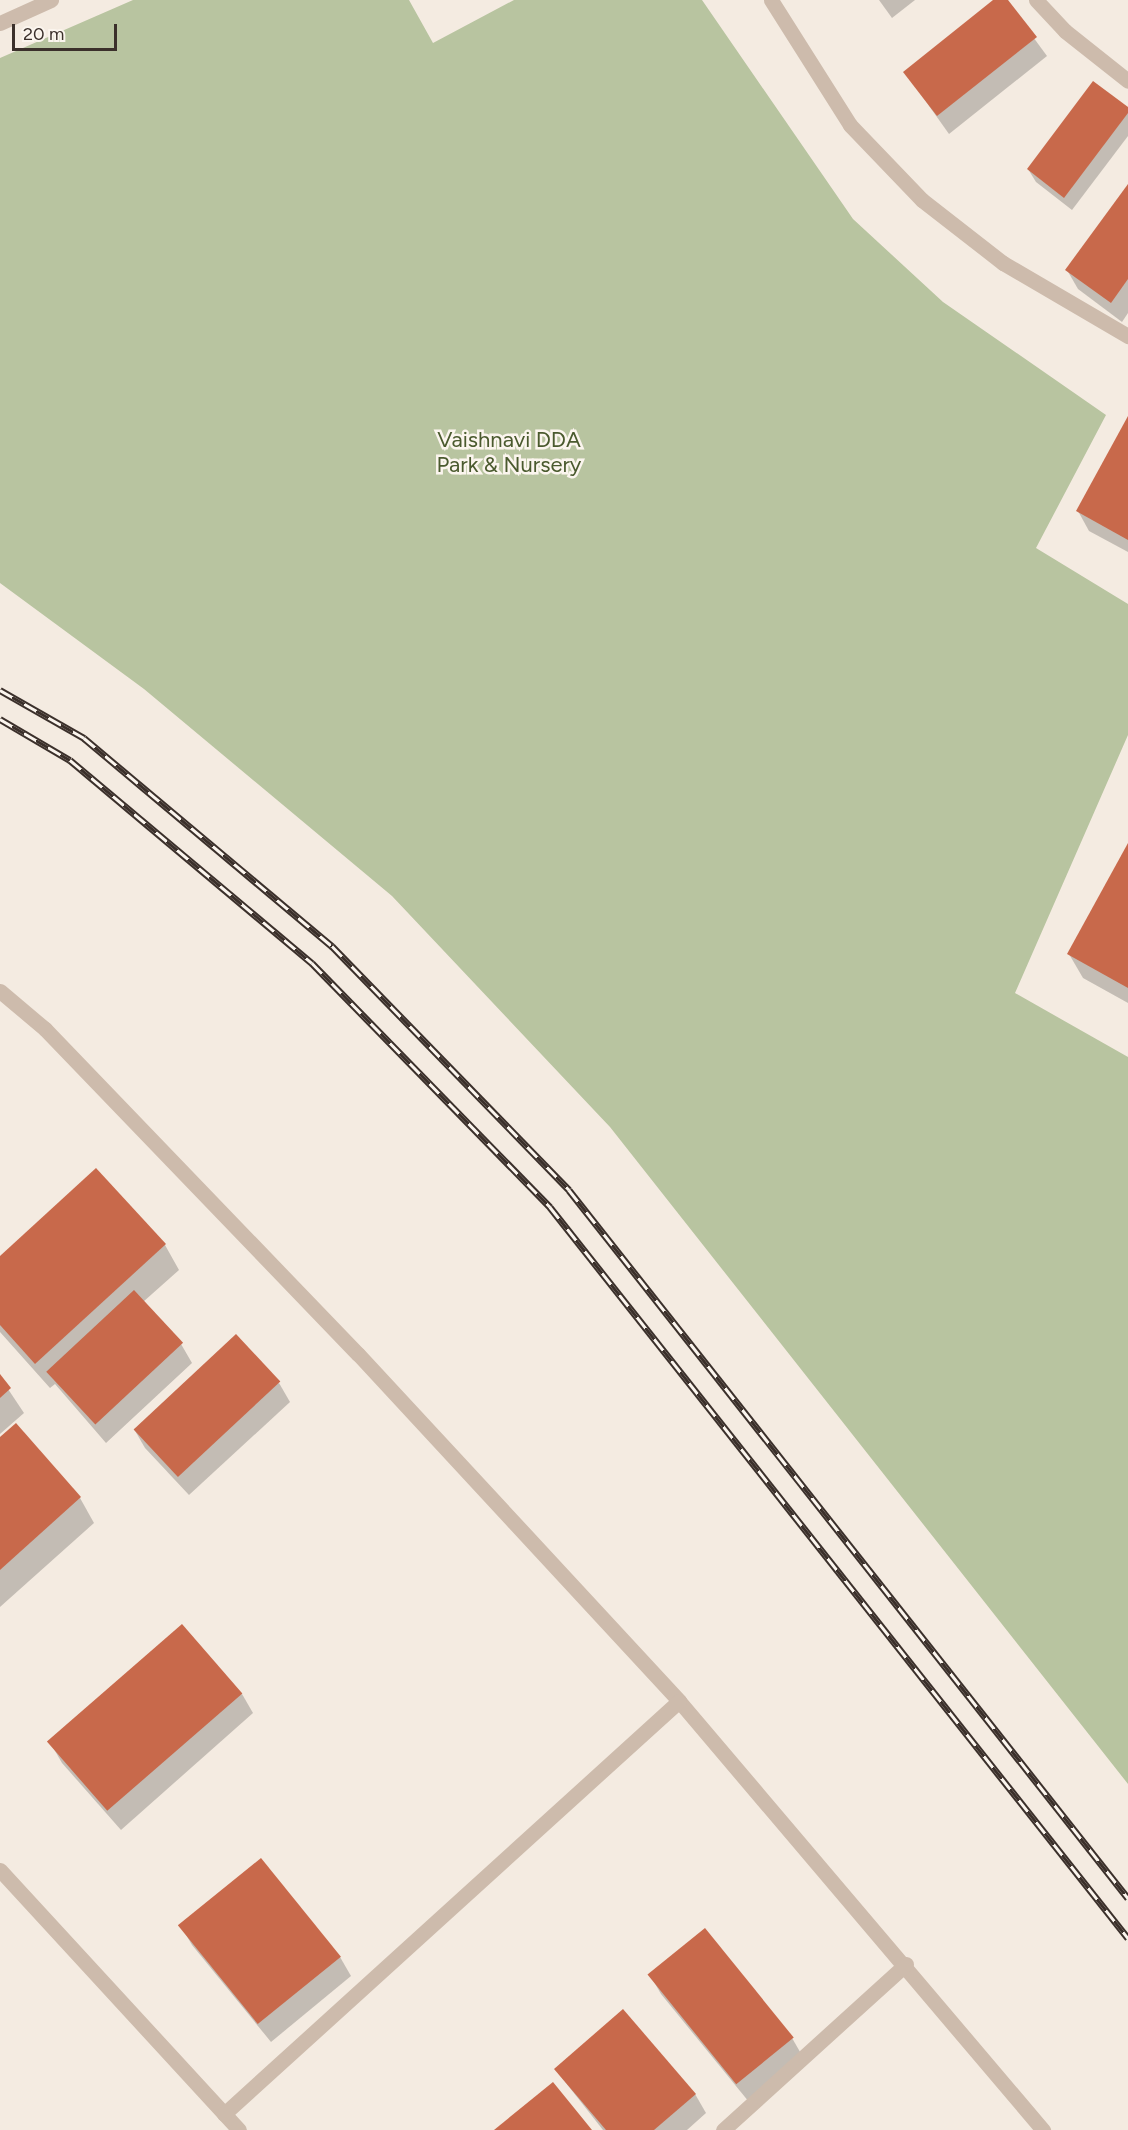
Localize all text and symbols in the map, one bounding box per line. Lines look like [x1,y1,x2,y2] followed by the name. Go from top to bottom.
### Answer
[15,12,120,50] scale bar
[23,23,64,45] text: 20 m
[437,426,581,478] park label: Vaishnavi DDA Park & Nursery

